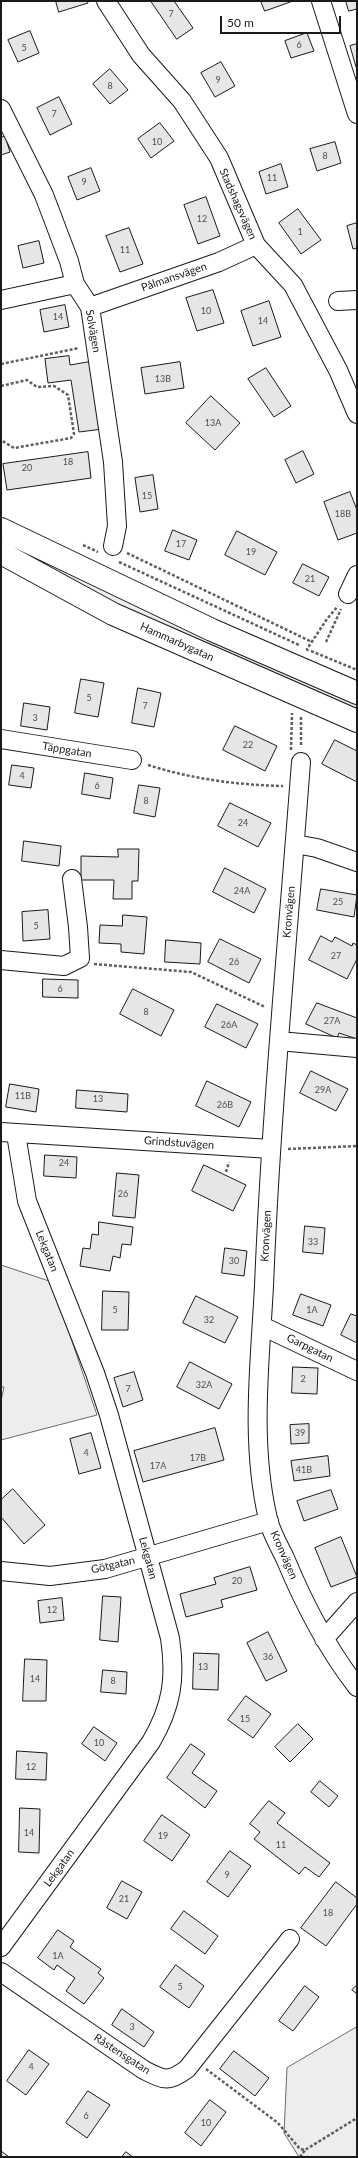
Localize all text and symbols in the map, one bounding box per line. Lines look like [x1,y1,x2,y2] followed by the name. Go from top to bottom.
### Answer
[222,8,343,34] scale bar
[168,9,174,19] house number: 7
[227,15,254,30] text: 50 m
[296,40,302,50] house number: 6
[21,43,27,53] house number: 5
[215,75,221,85] house number: 9
[107,81,113,91] house number: 8
[51,109,57,119] house number: 7
[152,137,162,147] house number: 10
[322,151,328,161] house number: 8
[216,166,260,242] street label: Stadshagsvägen
[267,173,277,183] house number: 11
[81,177,87,187] house number: 9
[197,214,207,224] house number: 12
[297,227,303,237] house number: 1
[120,245,130,255] house number: 11
[140,260,208,294] street label: Pålmansvägen
[201,306,211,316] house number: 10
[83,308,103,354] street label: Solvägen
[53,312,63,322] house number: 14
[258,316,268,326] house number: 14
[155,374,171,384] house number: 13B
[205,418,221,428] house number: 13A
[63,457,73,467] house number: 18
[22,463,32,473] house number: 20
[142,491,152,501] house number: 15
[335,509,351,519] house number: 18B
[176,539,186,549] house number: 17
[246,547,256,557] house number: 19
[305,574,315,584] house number: 21
[138,620,216,664] street label: Hammarbygatan
[86,693,92,703] house number: 5
[142,701,148,711] house number: 7
[32,713,38,723] house number: 3
[41,740,93,760] street label: Täppgatan
[243,740,253,750] house number: 22
[19,771,25,781] house number: 4
[94,781,100,791] house number: 6
[143,796,149,806] house number: 8
[238,818,248,828] house number: 24
[234,886,250,896] house number: 24A
[280,886,298,938] street label: Kronvägen
[333,897,343,907] house number: 25
[33,921,39,931] house number: 5
[331,951,341,961] house number: 27
[229,957,239,967] house number: 26
[57,984,63,994] house number: 6
[143,1007,149,1017] house number: 8
[324,1016,340,1026] house number: 27A
[221,1020,237,1030] house number: 26A
[315,1085,331,1095] house number: 29A
[15,1091,31,1101] house number: 11B
[93,1094,103,1104] house number: 13
[217,1100,233,1110] house number: 26B
[143,1134,215,1152] street label: Grindstuvägen
[59,1158,69,1168] house number: 24
[118,1189,128,1199] house number: 26
[258,1210,274,1262] street label: Kronvägen
[33,1228,61,1274] street label: Lekgatan
[308,1237,318,1247] house number: 33
[229,1256,239,1266] house number: 30
[112,1305,118,1315] house number: 5
[306,1305,318,1315] house number: 1A
[204,1315,214,1325] house number: 32
[285,1331,335,1365] street label: Garpgatan
[300,1374,306,1384] house number: 2
[196,1380,212,1390] house number: 32A
[125,1384,131,1394] house number: 7
[295,1428,305,1438] house number: 39
[83,1448,89,1458] house number: 4
[190,1453,206,1463] house number: 17B
[150,1461,166,1471] house number: 17A
[296,1465,312,1475] house number: 41B
[267,1529,301,1581] street label: Kronvägen
[136,1535,160,1581] street label: Lekgatan
[90,1554,136,1576] street label: Götgatan
[232,1576,242,1586] house number: 20
[47,1605,57,1615] house number: 12
[263,1652,273,1662] house number: 36
[198,1662,208,1672] house number: 13
[30,1674,40,1684] house number: 14
[110,1676,116,1686] house number: 8
[240,1714,250,1724] house number: 15
[94,1738,104,1748] house number: 10
[26,1762,36,1772] house number: 12
[24,1828,34,1838] house number: 14
[158,1831,168,1841] house number: 19
[276,1840,286,1850] house number: 11
[41,1847,77,1889] street label: Lekgatan
[224,1870,230,1880] house number: 9
[119,1894,129,1904] house number: 21
[323,1908,333,1918] house number: 18
[52,1951,64,1961] house number: 1A
[177,1982,183,1992] house number: 5
[129,2022,135,2032] house number: 3
[91,2031,153,2077] street label: Råstensgatan
[28,2062,34,2072] house number: 4
[83,2111,89,2121] house number: 6
[201,2118,211,2128] house number: 10

